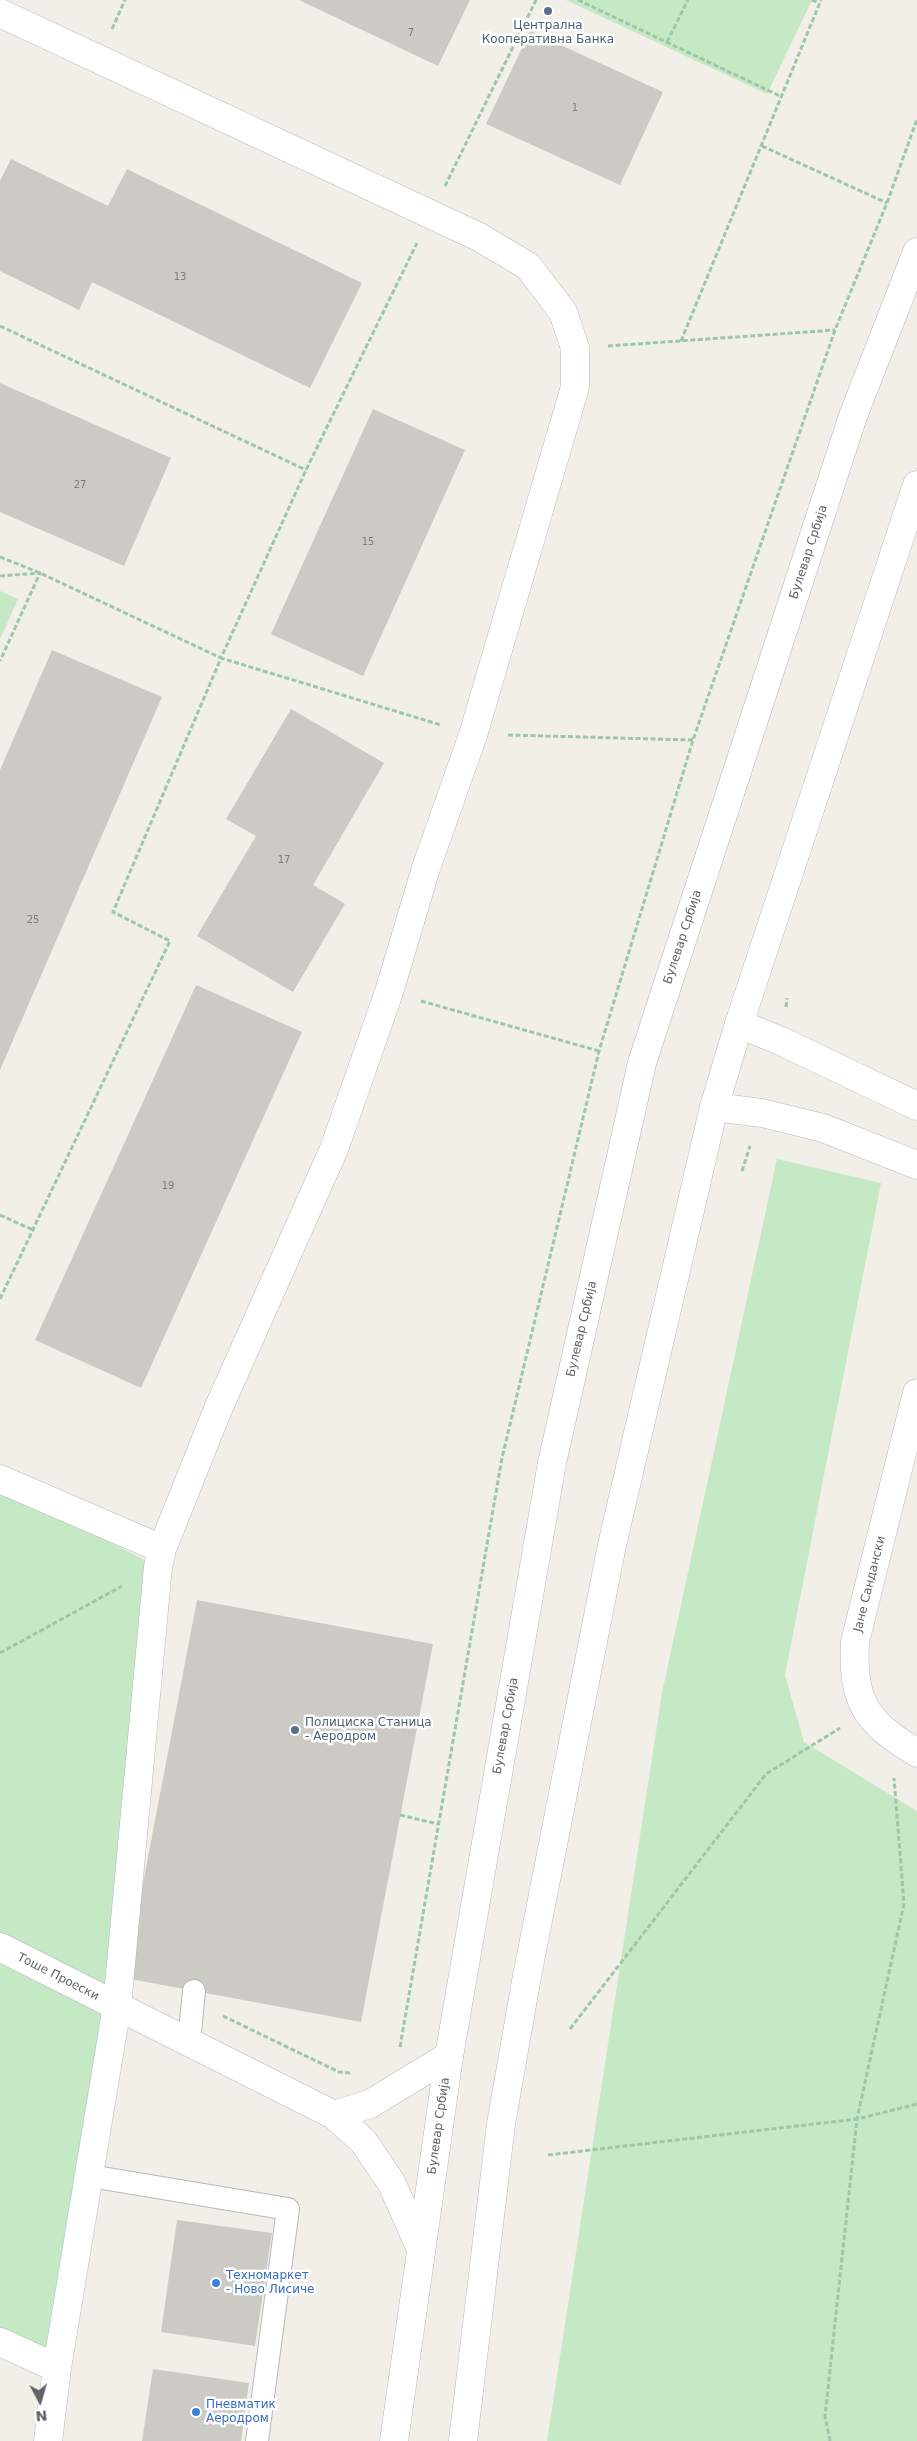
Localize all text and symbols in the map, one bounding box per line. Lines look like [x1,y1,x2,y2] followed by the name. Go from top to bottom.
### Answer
[542,5,554,17] marker: Централна Кооперативна Банка
[482,19,614,47] place label: Централна Кооперативна Банка
[408,27,414,39] house number: 7
[572,102,578,114] house number: 1
[174,271,186,283] house number: 13
[74,479,86,491] house number: 27
[787,503,831,601] street label: Булевар Србија
[362,536,374,548] house number: 15
[278,854,290,866] house number: 17
[661,888,705,986] street label: Булевар Србија
[27,914,39,926] house number: 25
[162,1180,174,1192] house number: 19
[564,1280,600,1378] street label: Булевар Србија
[851,1534,889,1634] street label: Јане Сандански
[490,1676,522,1776] street label: Булевар Србија
[305,1716,432,1744] place label: Полициска Станица - Аеродром
[289,1724,301,1736] marker: Полициска Станица - Аеродром
[15,1950,101,2004] street label: Тоше Проески
[425,2076,453,2176] street label: Булевар Србија
[226,2269,314,2297] place label: Техномаркет - Ново Лисиче
[210,2277,222,2289] marker: Техномаркет - Ново Лисиче
[15,2376,65,2426] north arrow
[206,2398,276,2426] place label: Пневматик Аеродром
[190,2406,202,2418] marker: Пневматик Аеродром
[35,2407,48,2424] text: N

